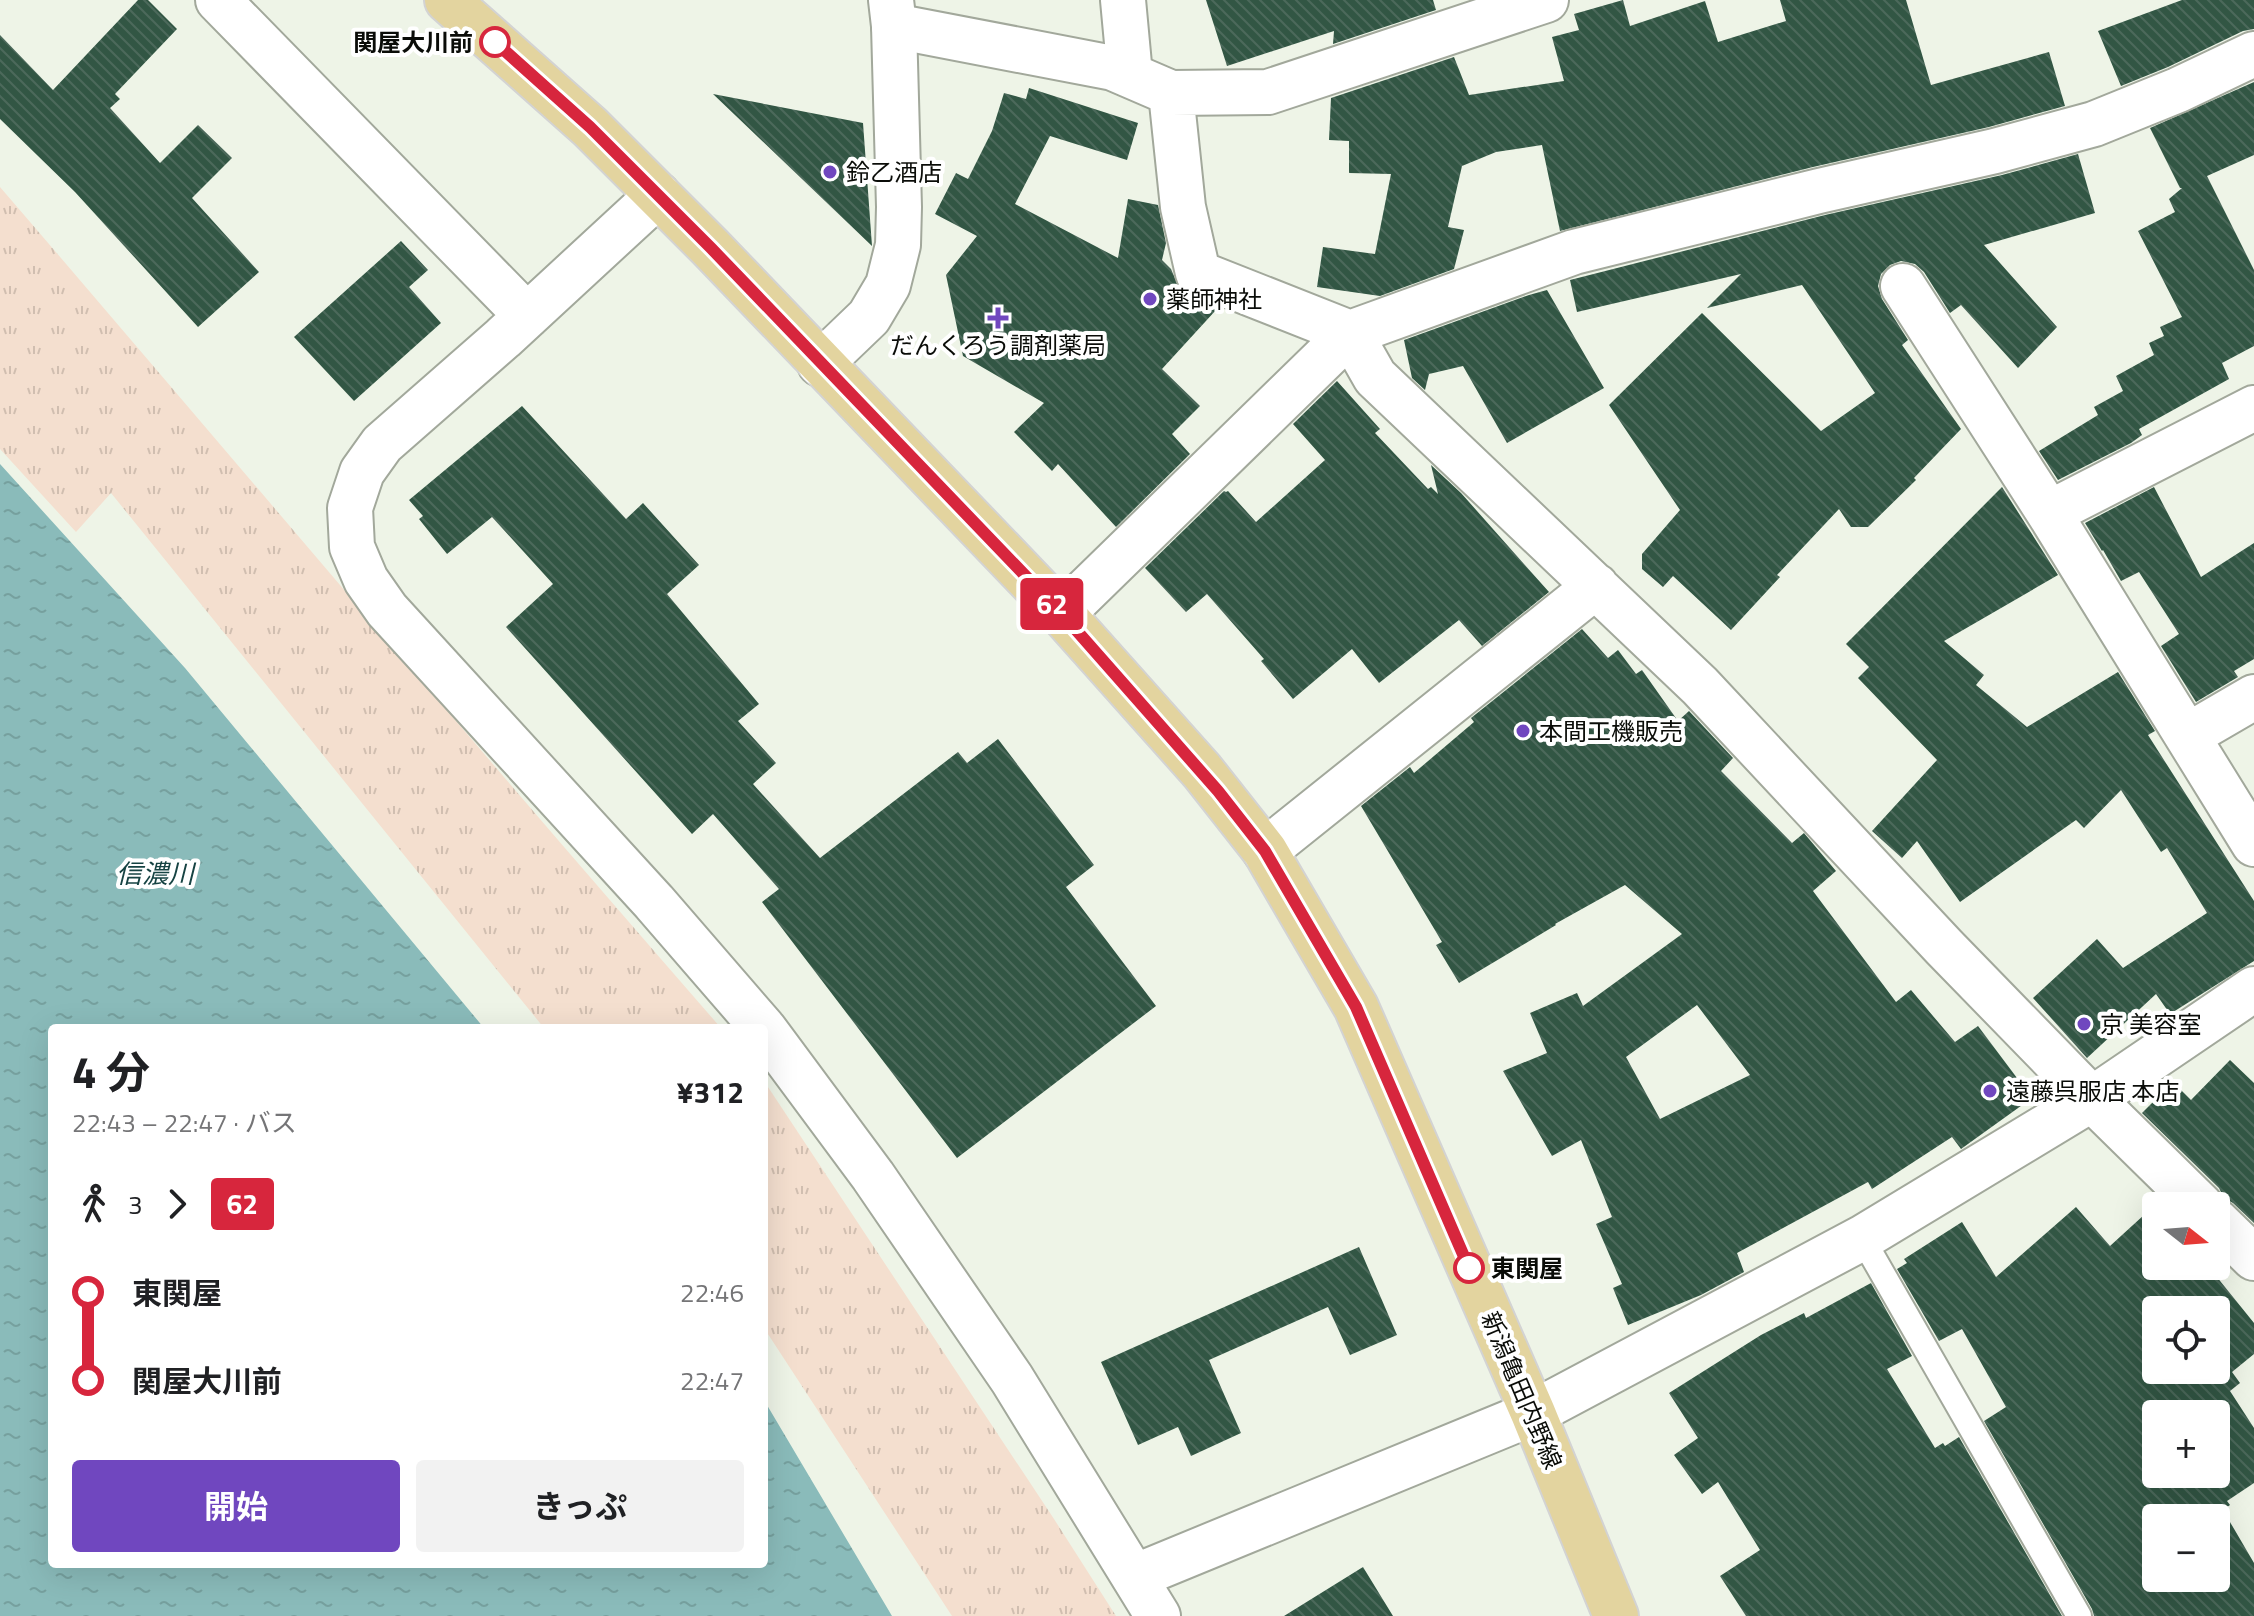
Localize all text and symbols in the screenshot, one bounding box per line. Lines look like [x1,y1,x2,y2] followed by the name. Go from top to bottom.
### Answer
[353,24,473,60] place label: 関屋大川前
[480,27,510,57] marker: 関屋大川前
[846,154,942,190] place label: 鈴乙酒店
[821,163,839,181] marker: 鈴乙酒店
[1166,281,1262,317] place label: 薬師神社
[1141,290,1159,308] marker: 薬師神社
[989,309,1007,327] marker: だんくろう調剤薬局
[890,327,1106,363] place label: だんくろう調剤薬局
[1016,578,1088,630] line badge: 62
[1036,582,1068,625] text: 62
[1539,713,1683,749] place label: 本間工機販売
[1514,722,1532,740] marker: 本間工機販売
[116,854,197,893] water label: 信濃川
[2100,1006,2201,1042] place label: 京 美容室
[2075,1015,2093,1033] marker: 京 美容室
[72,1038,150,1105] text: 4 分
[677,1069,744,1115] text: ¥312
[2006,1073,2179,1109] place label: 遠藤呉服店 本店
[1981,1082,1999,1100] marker: 遠藤呉服店 本店
[72,1103,297,1142] text: 22:43 – 22:47 · バス
[72,1182,116,1226] icon: walk
[155,1182,199,1226] icon: forward
[227,1182,258,1225] text: 62
[128,1185,143,1224] text: 3
[2142,1192,2230,1280] north arrow
[2142,1192,2230,1592] map controls
[1491,1250,1563,1286] place label: 東関屋
[1454,1253,1484,1283] marker: 東関屋
[132,1270,222,1316] text: 東関屋
[680,1273,744,1312] text: 22:46
[2142,1296,2230,1384] button: locate
[1473,1306,1571,1474] street label: 新潟亀田内野線
[132,1358,282,1404] text: 関屋大川前
[680,1361,744,1400] text: 22:47
[2142,1400,2230,1488] button: +
[72,1460,400,1552] button: 開始
[416,1460,744,1552] button: きっぷ
[2142,1504,2230,1592] button: −

